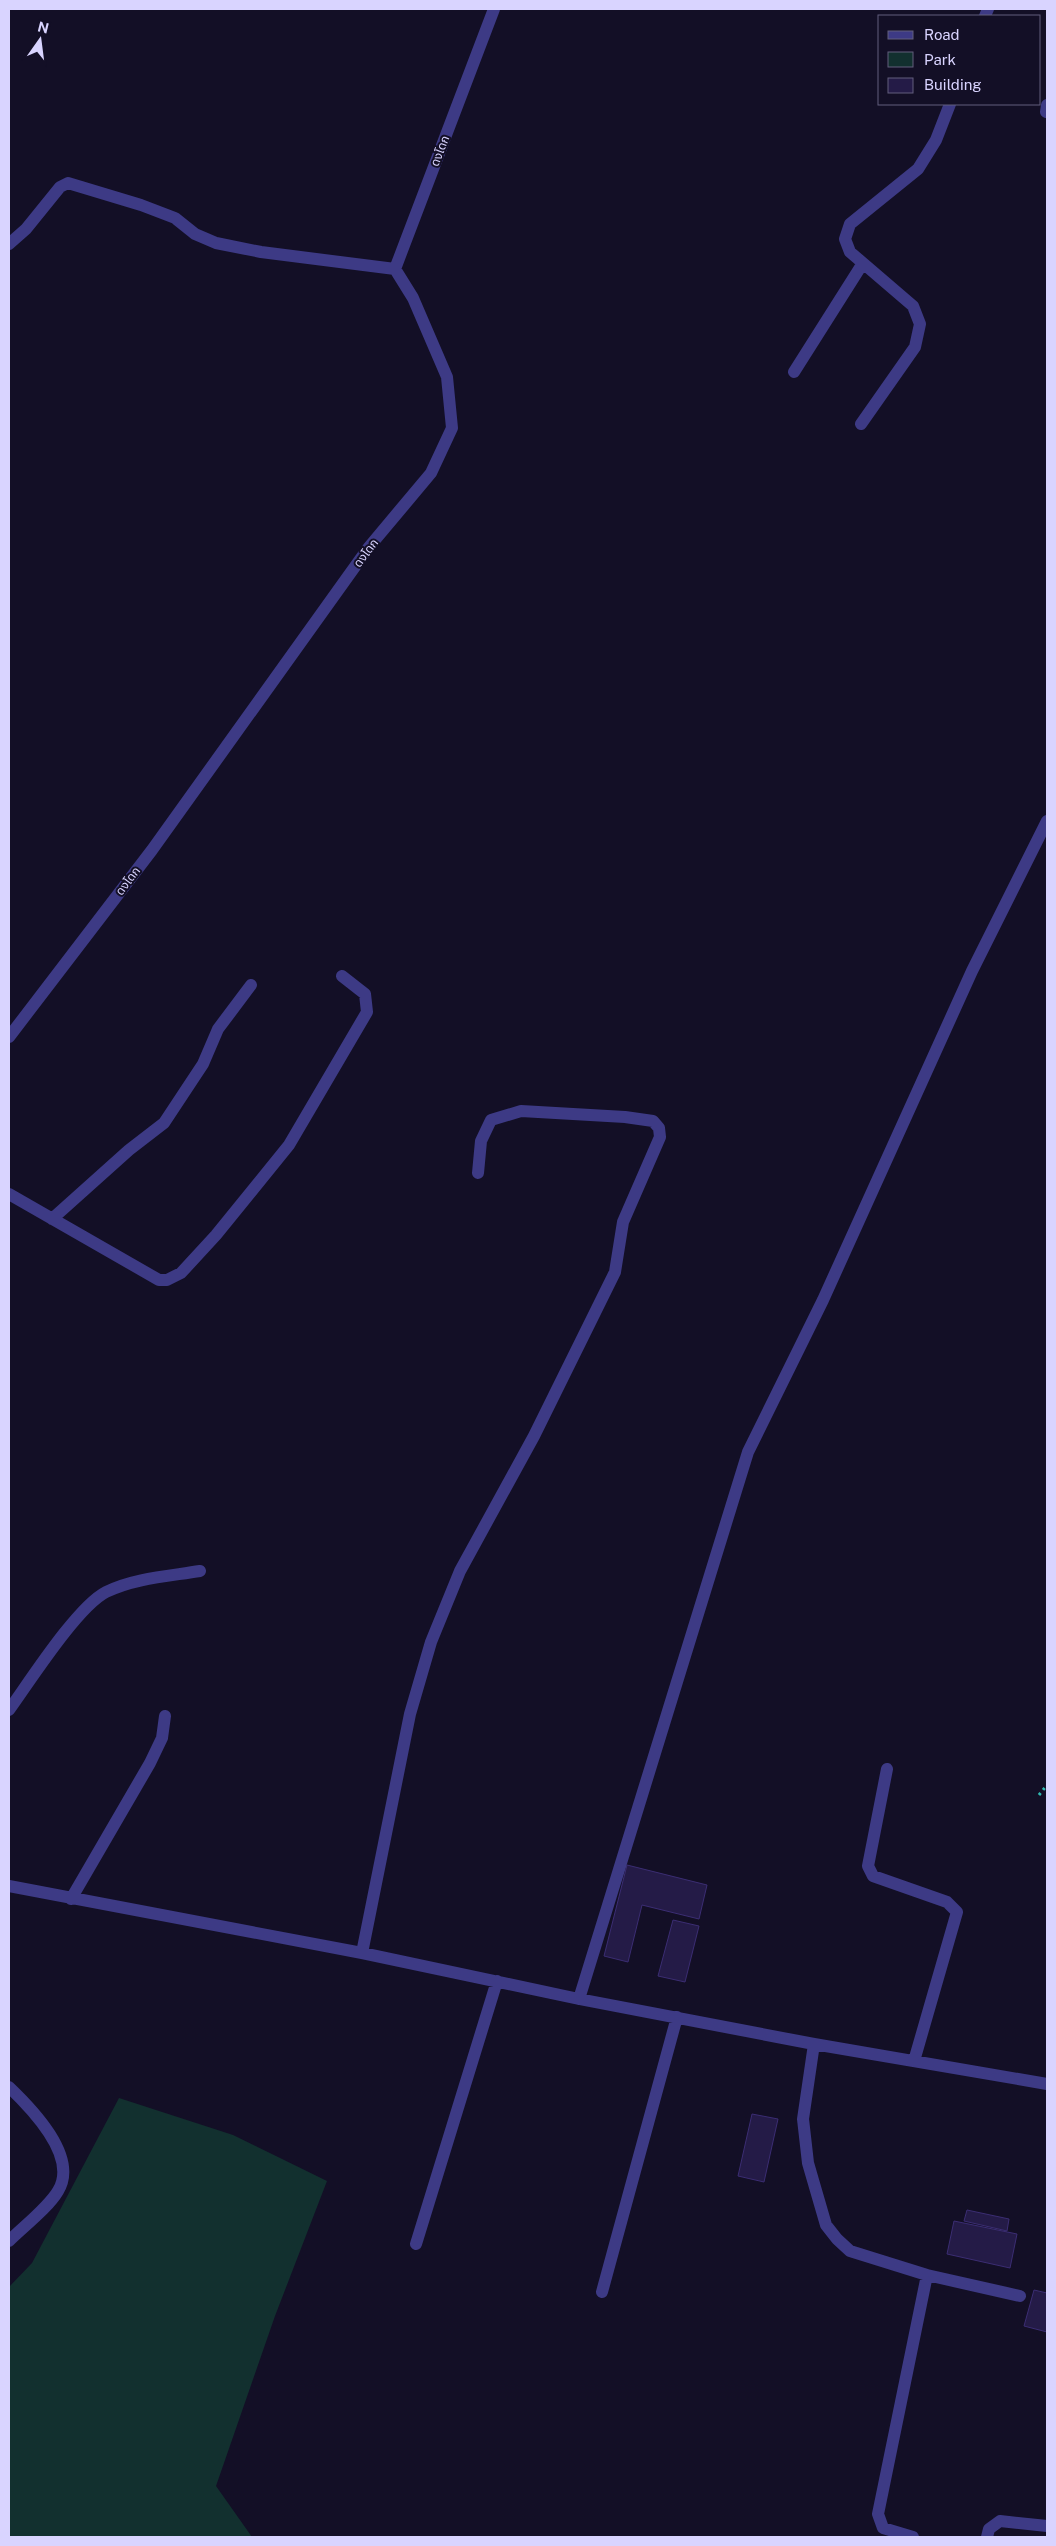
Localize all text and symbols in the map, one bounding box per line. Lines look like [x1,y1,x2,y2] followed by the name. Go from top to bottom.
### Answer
[15,15,65,65] north arrow
[878,15,1041,105] legend
[36,18,50,36] text: N
[924,26,960,43] text: Road
[924,51,956,68] text: Park
[924,76,982,93] text: Building
[428,134,452,168] street label: ดงโดก
[351,536,381,570] street label: ดงโดก
[113,864,143,898] street label: ดงโดก

